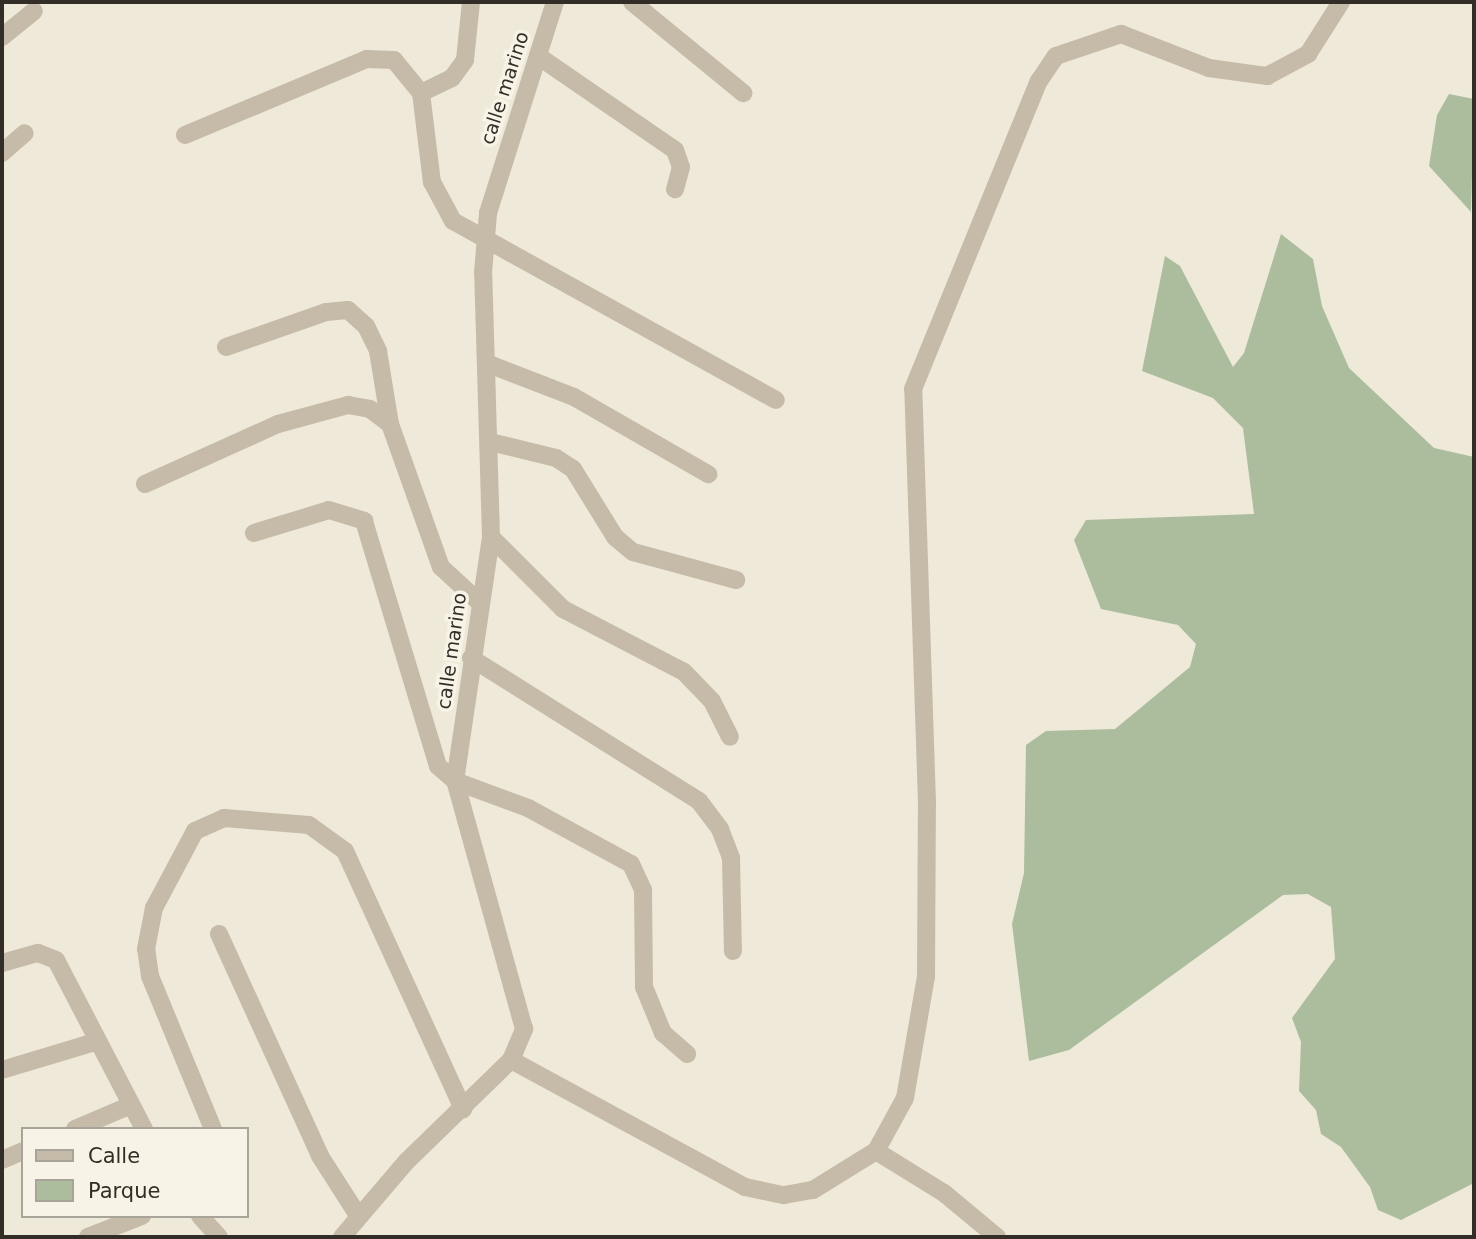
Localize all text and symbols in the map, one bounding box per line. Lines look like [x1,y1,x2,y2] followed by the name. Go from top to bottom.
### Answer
[476,29,534,147] street label: calle marino
[433,591,471,711] street label: calle marino
[21,1127,248,1218] legend
[88,1144,140,1168] text: Calle
[88,1179,160,1203] text: Parque

